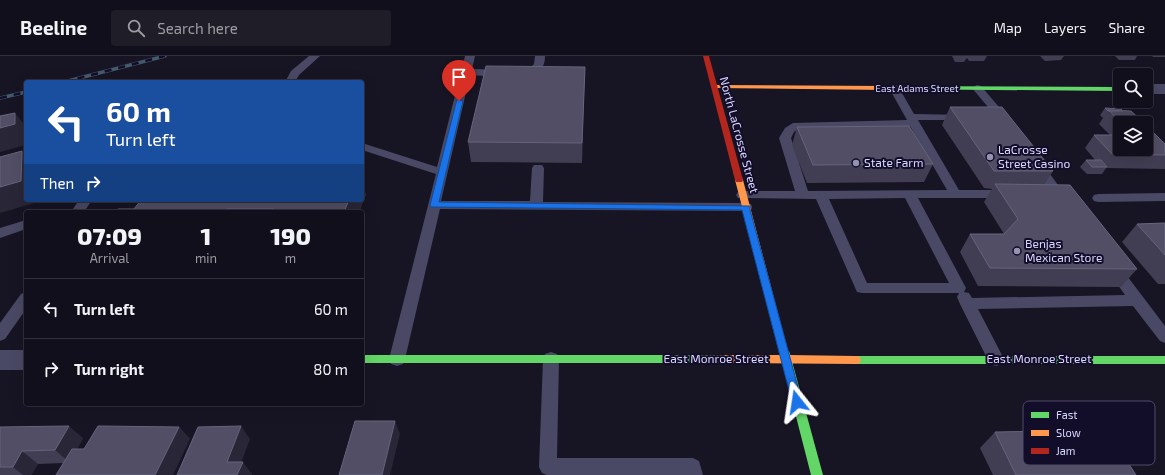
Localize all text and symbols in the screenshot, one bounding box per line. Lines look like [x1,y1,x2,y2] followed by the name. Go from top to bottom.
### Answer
[111,10,391,46] search box
[20,16,87,39] text: Beeline
[125,17,147,39] icon: search
[157,19,238,37] text: Search here
[994,19,1022,36] text: Map
[1044,19,1086,36] text: Layers
[1108,19,1145,36] text: Share
[442,60,476,101] pin
[448,66,470,88] icon: arrive
[1113,68,1153,156] map controls
[1113,68,1153,108] button: search
[718,75,762,195] street label: North LaCrosse Street
[875,82,959,94] street label: East Adams Street
[106,94,171,128] text: 60 m
[40,96,92,148] icon: left
[1113,116,1153,156] button: layers
[106,128,176,150] text: Turn left
[998,142,1070,170] place label: LaCrosse Street Casino
[985,152,995,162] marker: LaCrosse Street Casino
[864,155,924,169] place label: State Farm
[851,158,861,168] marker: State Farm
[82,172,104,194] icon: right
[40,174,74,192] text: Then
[77,221,142,250] text: 07:09
[201,221,211,250] text: 1
[270,221,311,250] text: 190
[1025,236,1103,264] place label: Benjas Mexican Store
[1012,246,1022,256] marker: Benjas Mexican Store
[90,250,129,266] text: Arrival
[195,250,217,266] text: min
[285,250,296,266] text: m
[40,298,62,320] icon: left
[74,300,135,318] text: Turn left
[314,300,348,318] text: 60 m
[664,351,769,365] street label: East Monroe Street
[987,351,1092,365] street label: East Monroe Street
[40,358,62,380] icon: right
[74,360,144,378] text: Turn right
[313,360,348,378] text: 80 m
[776,381,818,423] position arrow
[1023,401,1155,465] legend
[1056,408,1078,421] text: Fast
[1056,426,1081,439] text: Slow
[1056,444,1075,457] text: Jam

